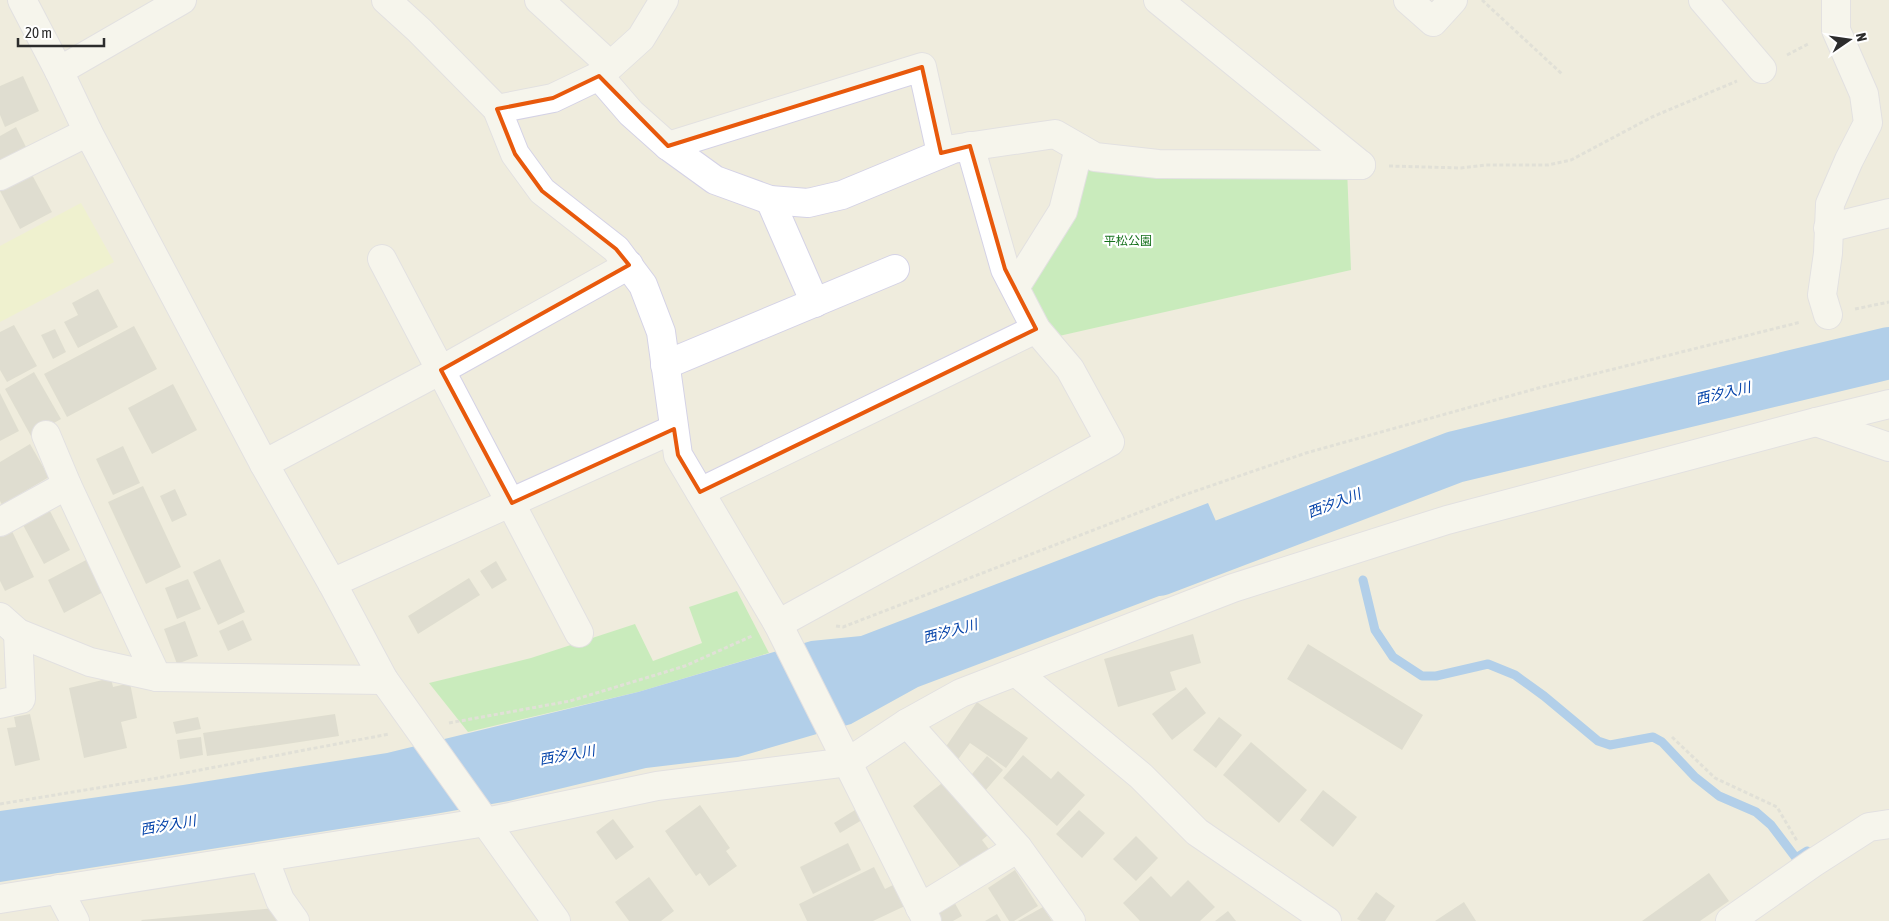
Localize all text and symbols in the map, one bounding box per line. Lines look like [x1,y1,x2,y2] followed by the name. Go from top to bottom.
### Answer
[18,15,104,47] scale bar
[1824,15,1874,65] north arrow
[25,24,52,41] text: 20 m
[1853,31,1870,43] text: N
[1104,234,1152,248] park label: 平松公園
[1694,378,1754,407] water label: 西汐入川
[1305,485,1365,521] water label: 西汐入川
[921,616,981,646] water label: 西汐入川
[538,742,598,768] water label: 西汐入川
[139,812,199,838] water label: 西汐入川

